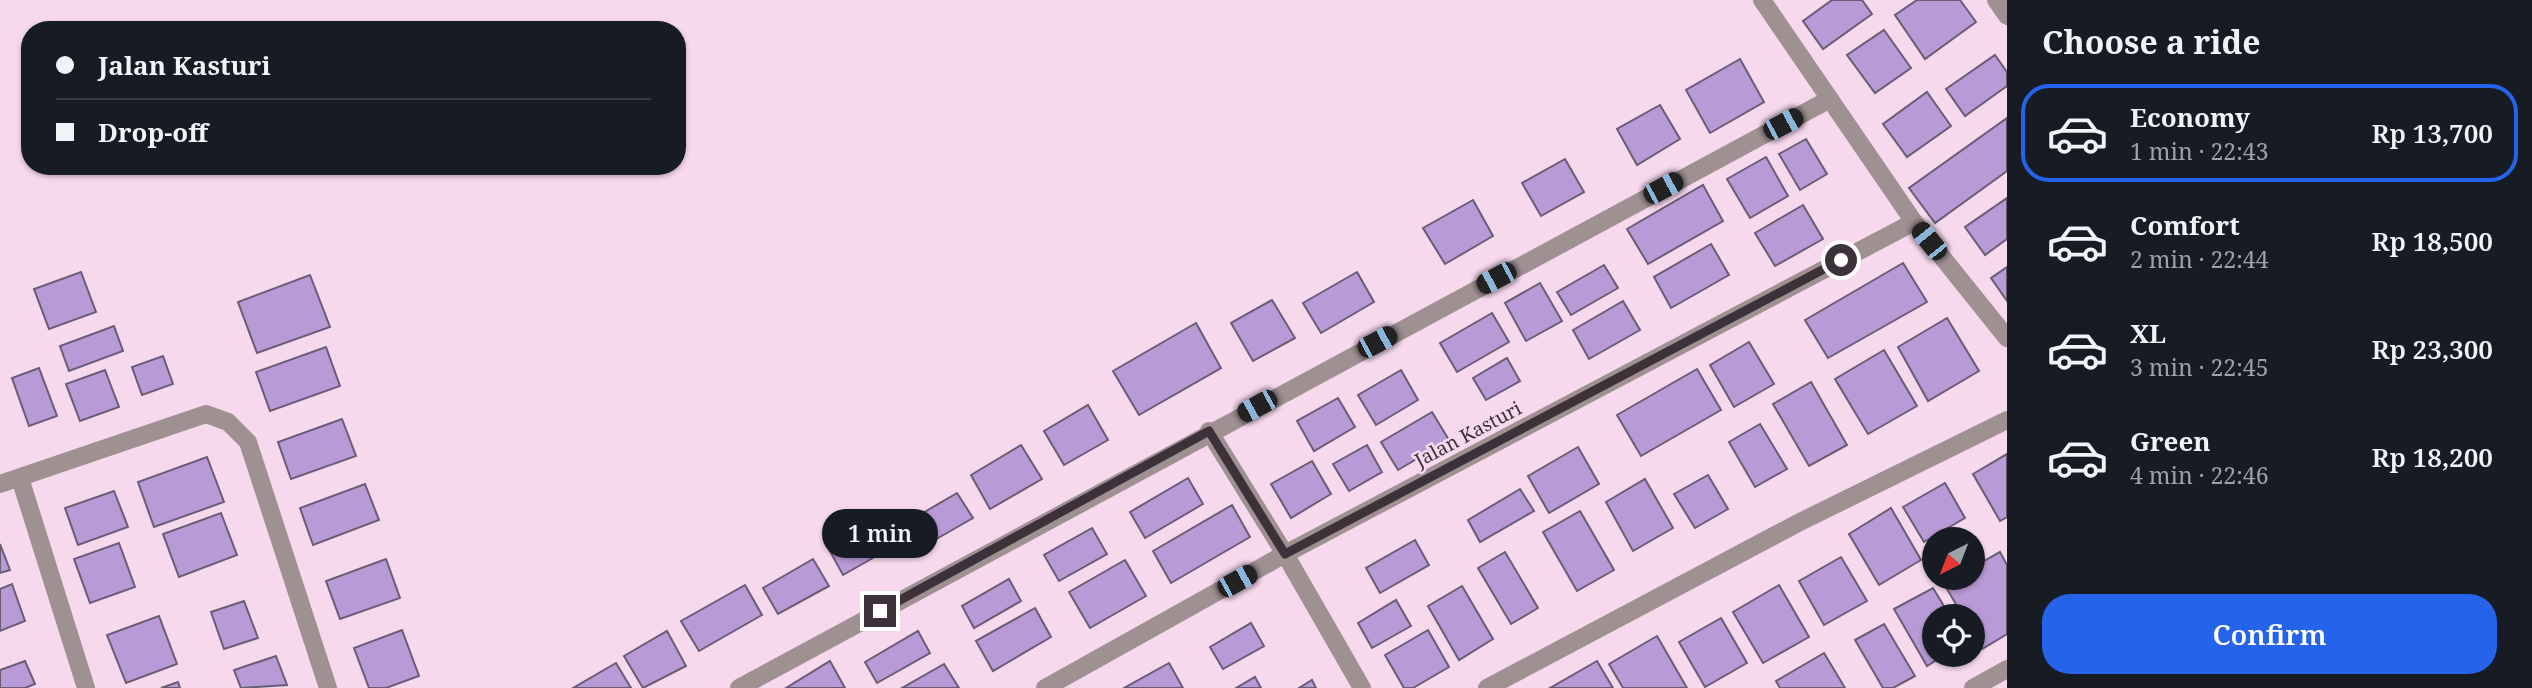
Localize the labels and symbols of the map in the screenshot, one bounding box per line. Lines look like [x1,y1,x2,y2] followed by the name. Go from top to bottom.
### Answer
[1760,105,1807,143] car
[1640,169,1687,207] car
[1908,218,1951,264] car
[1825,244,1857,276] route start
[1473,259,1520,297] car
[1354,323,1401,361] car
[1234,387,1281,425] car
[1409,395,1526,474] street label: Jalan Kasturi
[822,510,938,558] callout: 1 min
[1922,527,1984,590] north arrow
[1214,562,1261,600] car
[864,595,896,627] route end

